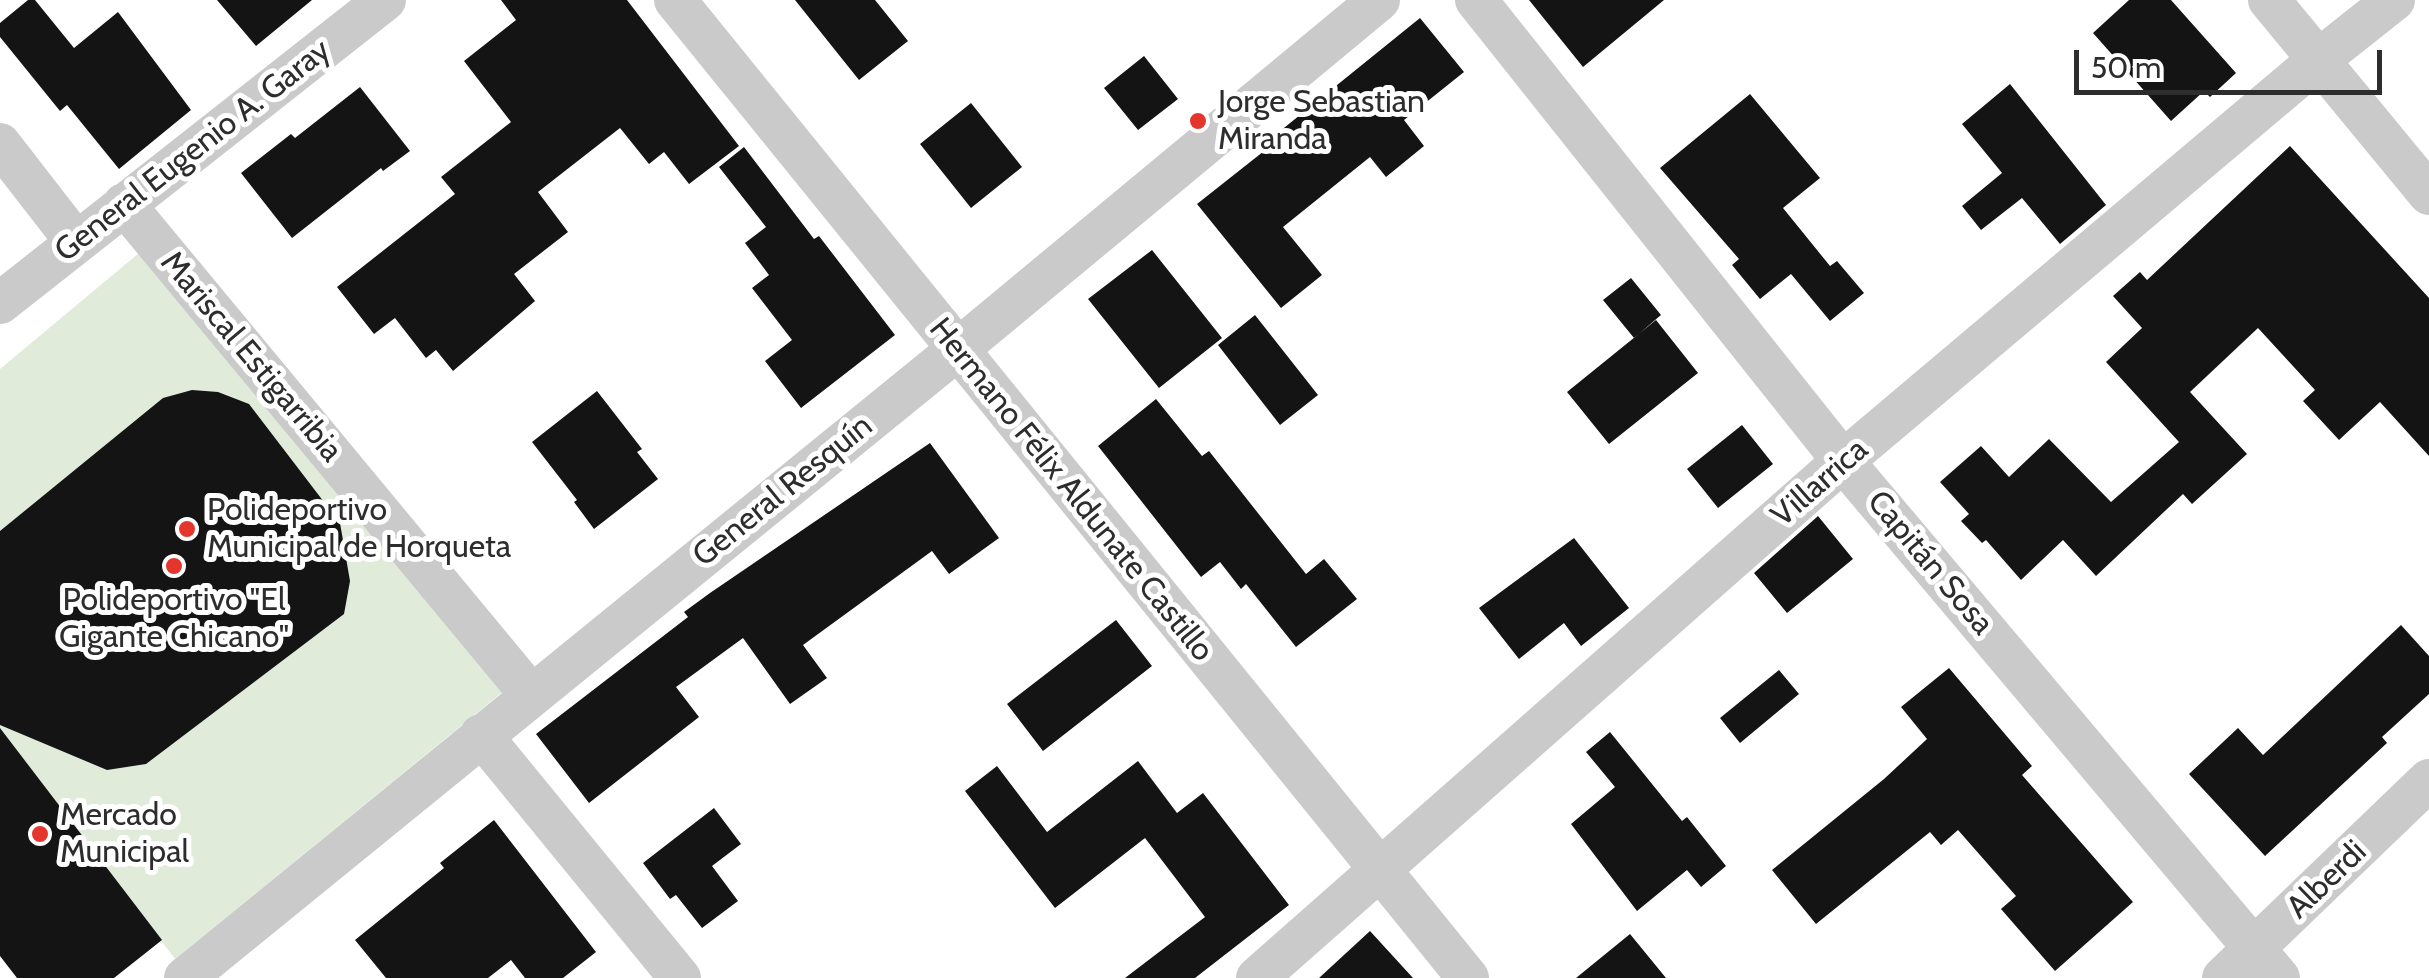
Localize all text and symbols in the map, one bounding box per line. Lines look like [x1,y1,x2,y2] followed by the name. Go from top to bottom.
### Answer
[2079,30,2386,92] scale bar
[48,32,338,270] street label: General Eugenio A. Garay
[2091,49,2161,86] text: 50 m
[1218,84,1425,159] place label: Jorge Sebastian Miranda
[1187,110,1209,132] marker: Jorge Sebastian Miranda
[152,244,350,470] street label: Mariscal Estigarribia
[921,311,1221,669] street label: Hermano Félix Aldunate Castillo
[686,407,880,575] street label: General Resquín
[1764,431,1876,535] street label: Villarrica
[1859,483,2001,643] street label: Capitán Sosa
[207,492,511,567] place label: Polideportivo Municipal de Horqueta
[176,518,198,540] marker: Polideportivo Municipal de Horqueta
[163,555,185,577] marker: Polideportivo "El Gigante Chicano"
[59,582,289,657] place label: Polideportivo "El Gigante Chicano"
[60,797,189,872] place label: Mercado Municipal
[29,823,51,845] marker: Mercado Municipal
[2279,833,2375,927] street label: Alberdi

